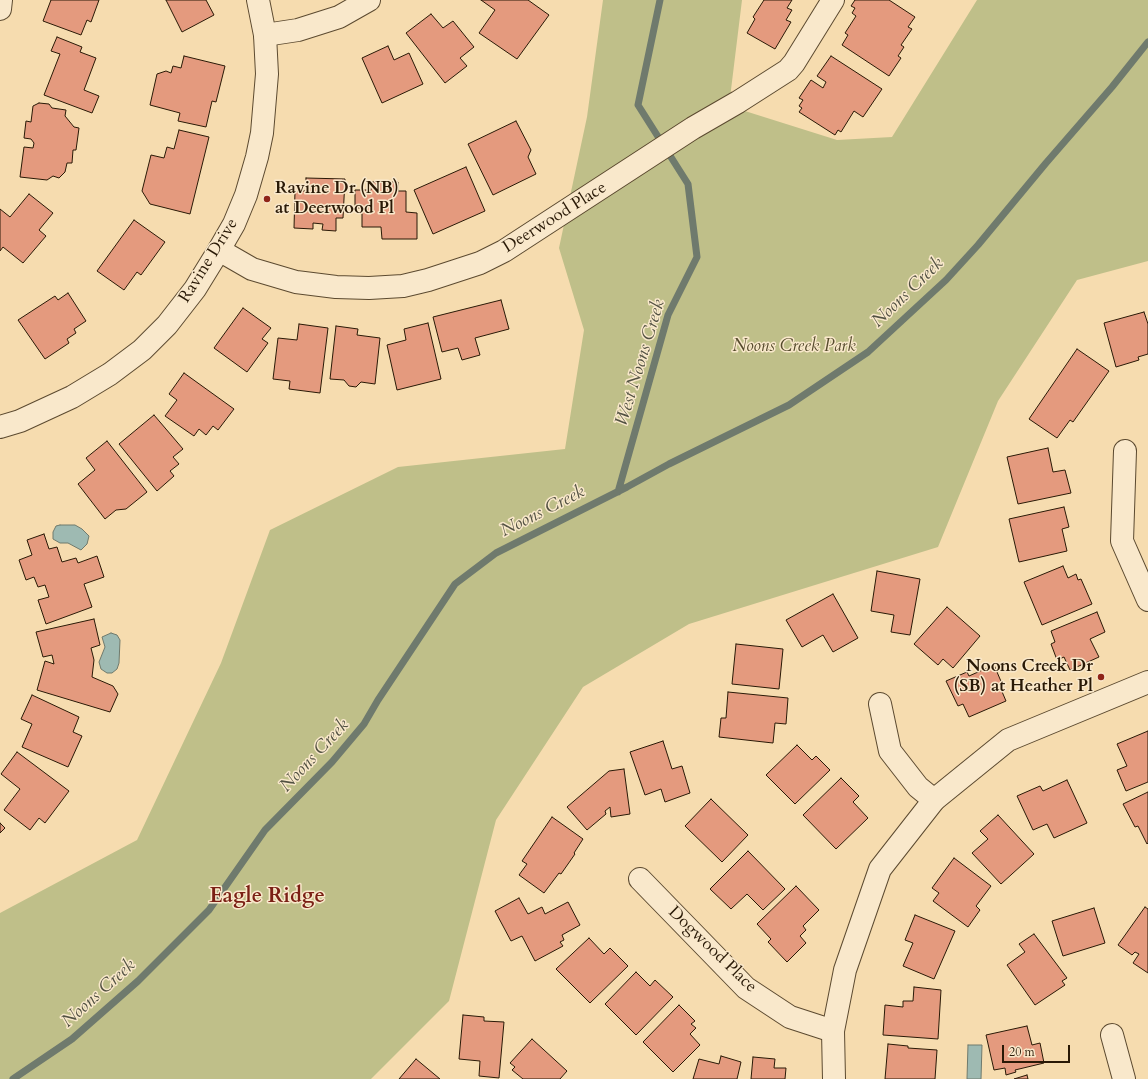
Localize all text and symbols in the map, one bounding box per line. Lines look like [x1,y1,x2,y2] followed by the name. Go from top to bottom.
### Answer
[499,178,611,258] street label: Deerwood Place
[275,179,399,219] place label: Ravine Dr (NB) at Deerwood Pl
[262,194,272,204] marker: Ravine Dr (NB) at Deerwood Pl
[175,215,243,307] street label: Ravine Drive
[867,253,949,333] water label: Noons Creek
[612,297,670,429] water label: West Noons Creek
[732,337,856,357] park label: Noons Creek Park
[497,482,589,542] water label: Noons Creek
[953,657,1093,697] place label: Noons Creek Dr (SB) at Heather Pl
[1096,672,1106,682] marker: Noons Creek Dr (SB) at Heather Pl
[276,715,354,797] water label: Noons Creek
[209,884,325,910] district label: Eagle Ridge
[663,903,761,997] street label: Dogwood Place
[58,955,140,1033] water label: Noons Creek
[1004,1037,1072,1063] scale bar
[1009,1044,1035,1060] text: 20 m

